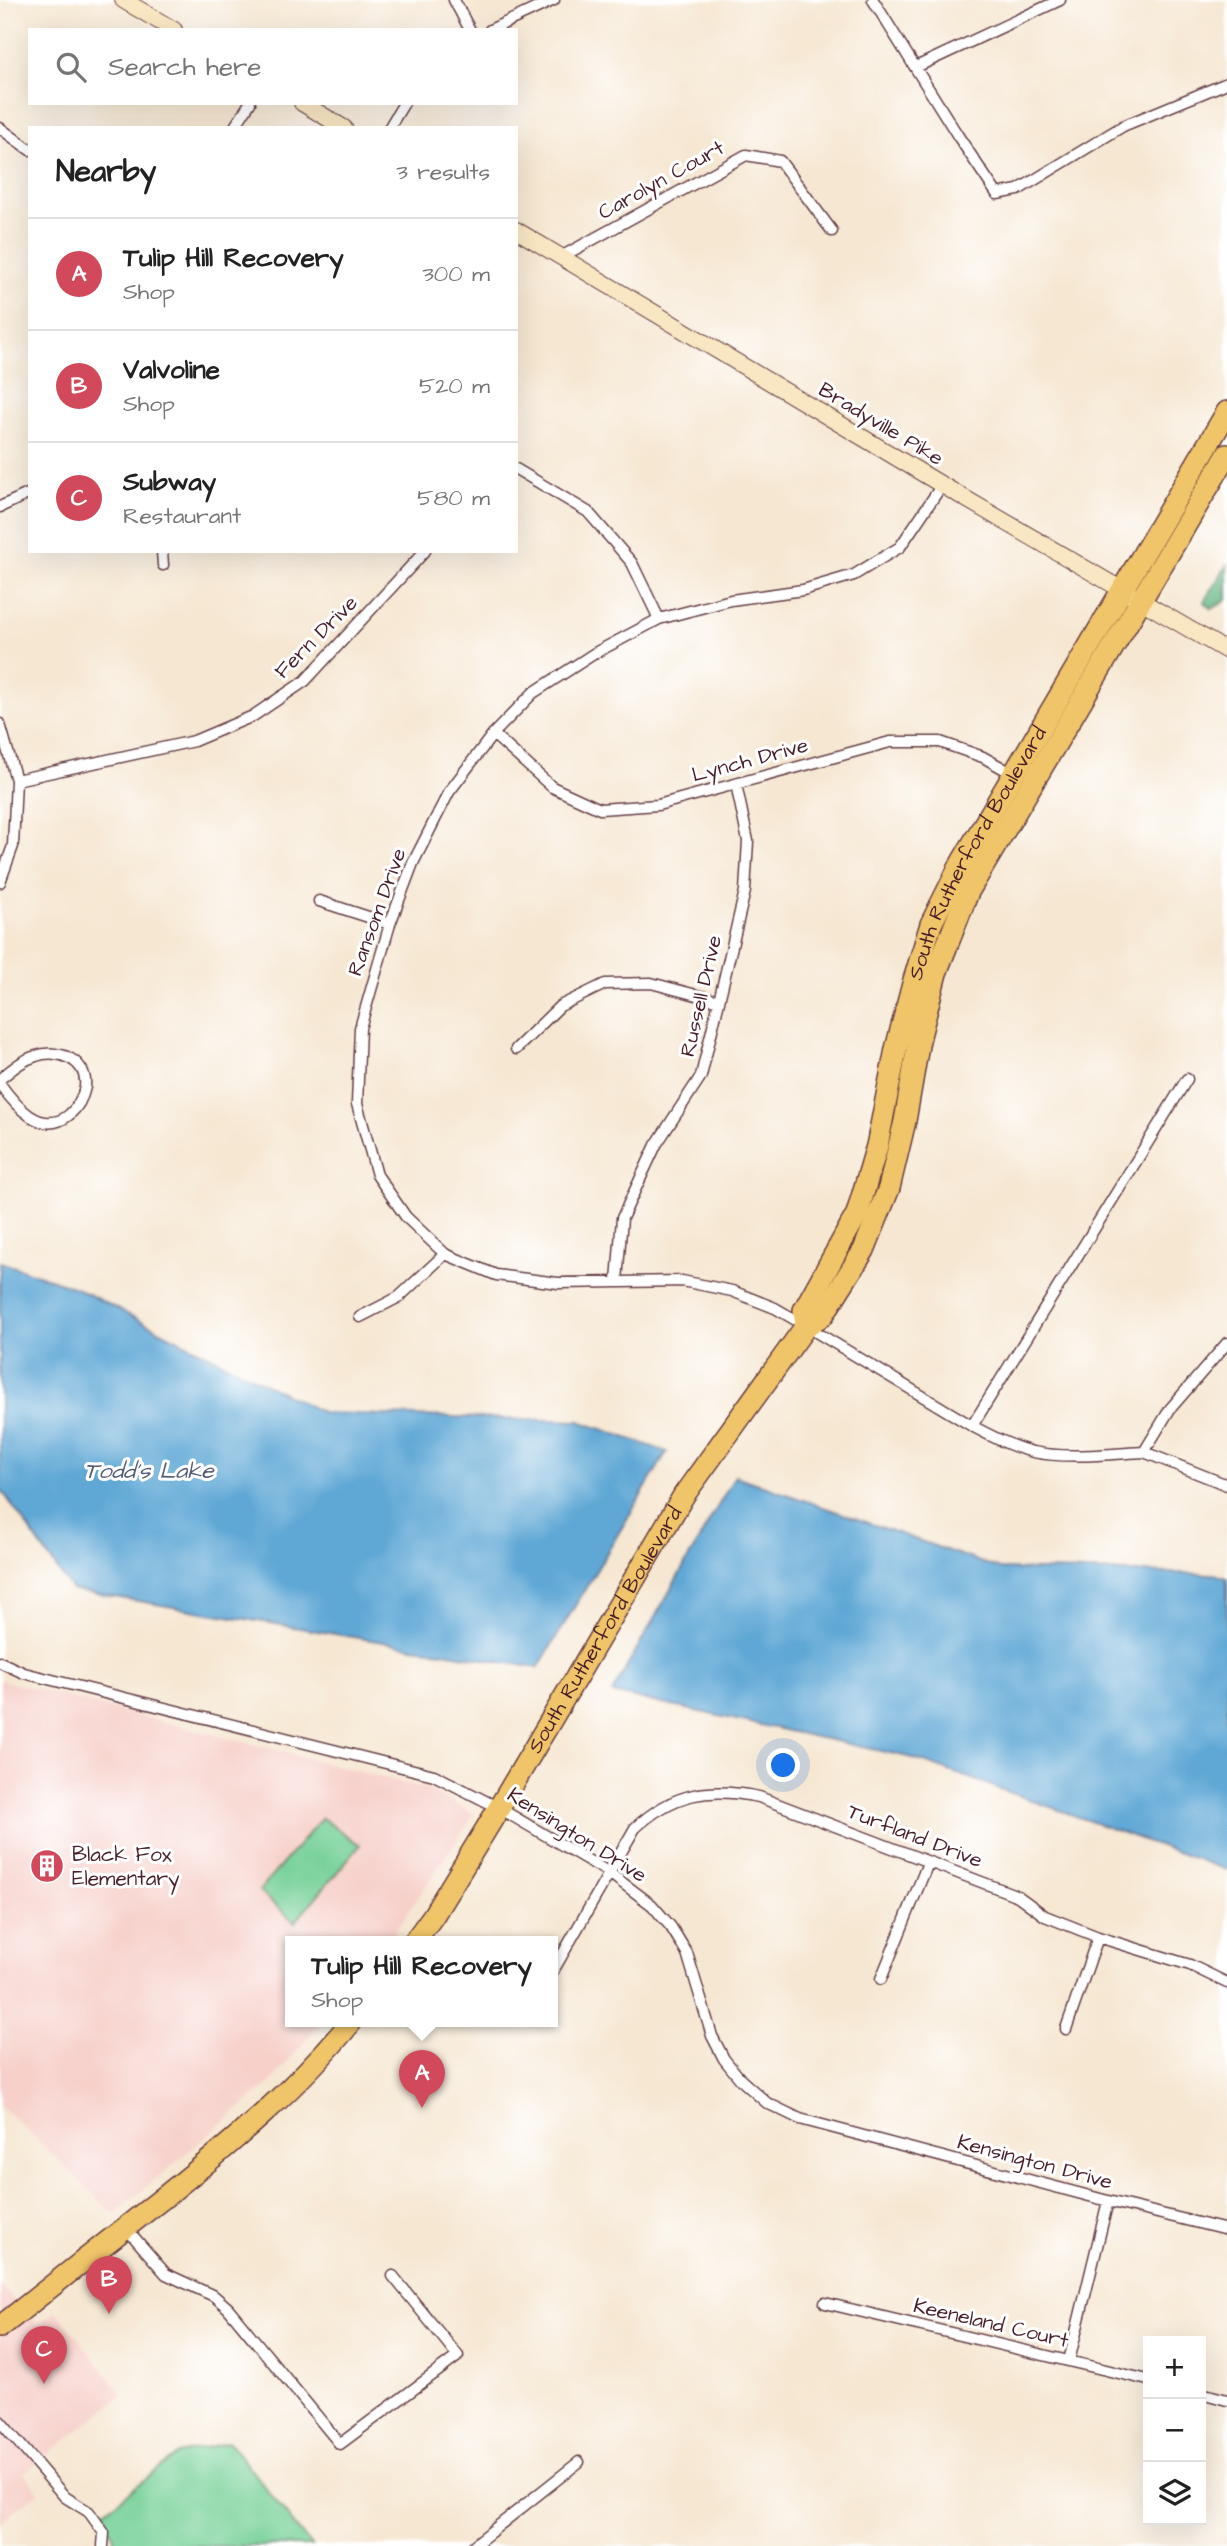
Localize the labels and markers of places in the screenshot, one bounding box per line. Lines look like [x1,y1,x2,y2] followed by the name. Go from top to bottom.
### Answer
[72,1840,180,1895] place label: Black Fox Elementary
[28,1847,66,1885] building icon: Black Fox Elementary
[399,2050,445,2108] pin: A
[86,2256,132,2314] pin: B
[21,2326,67,2384] pin: C

